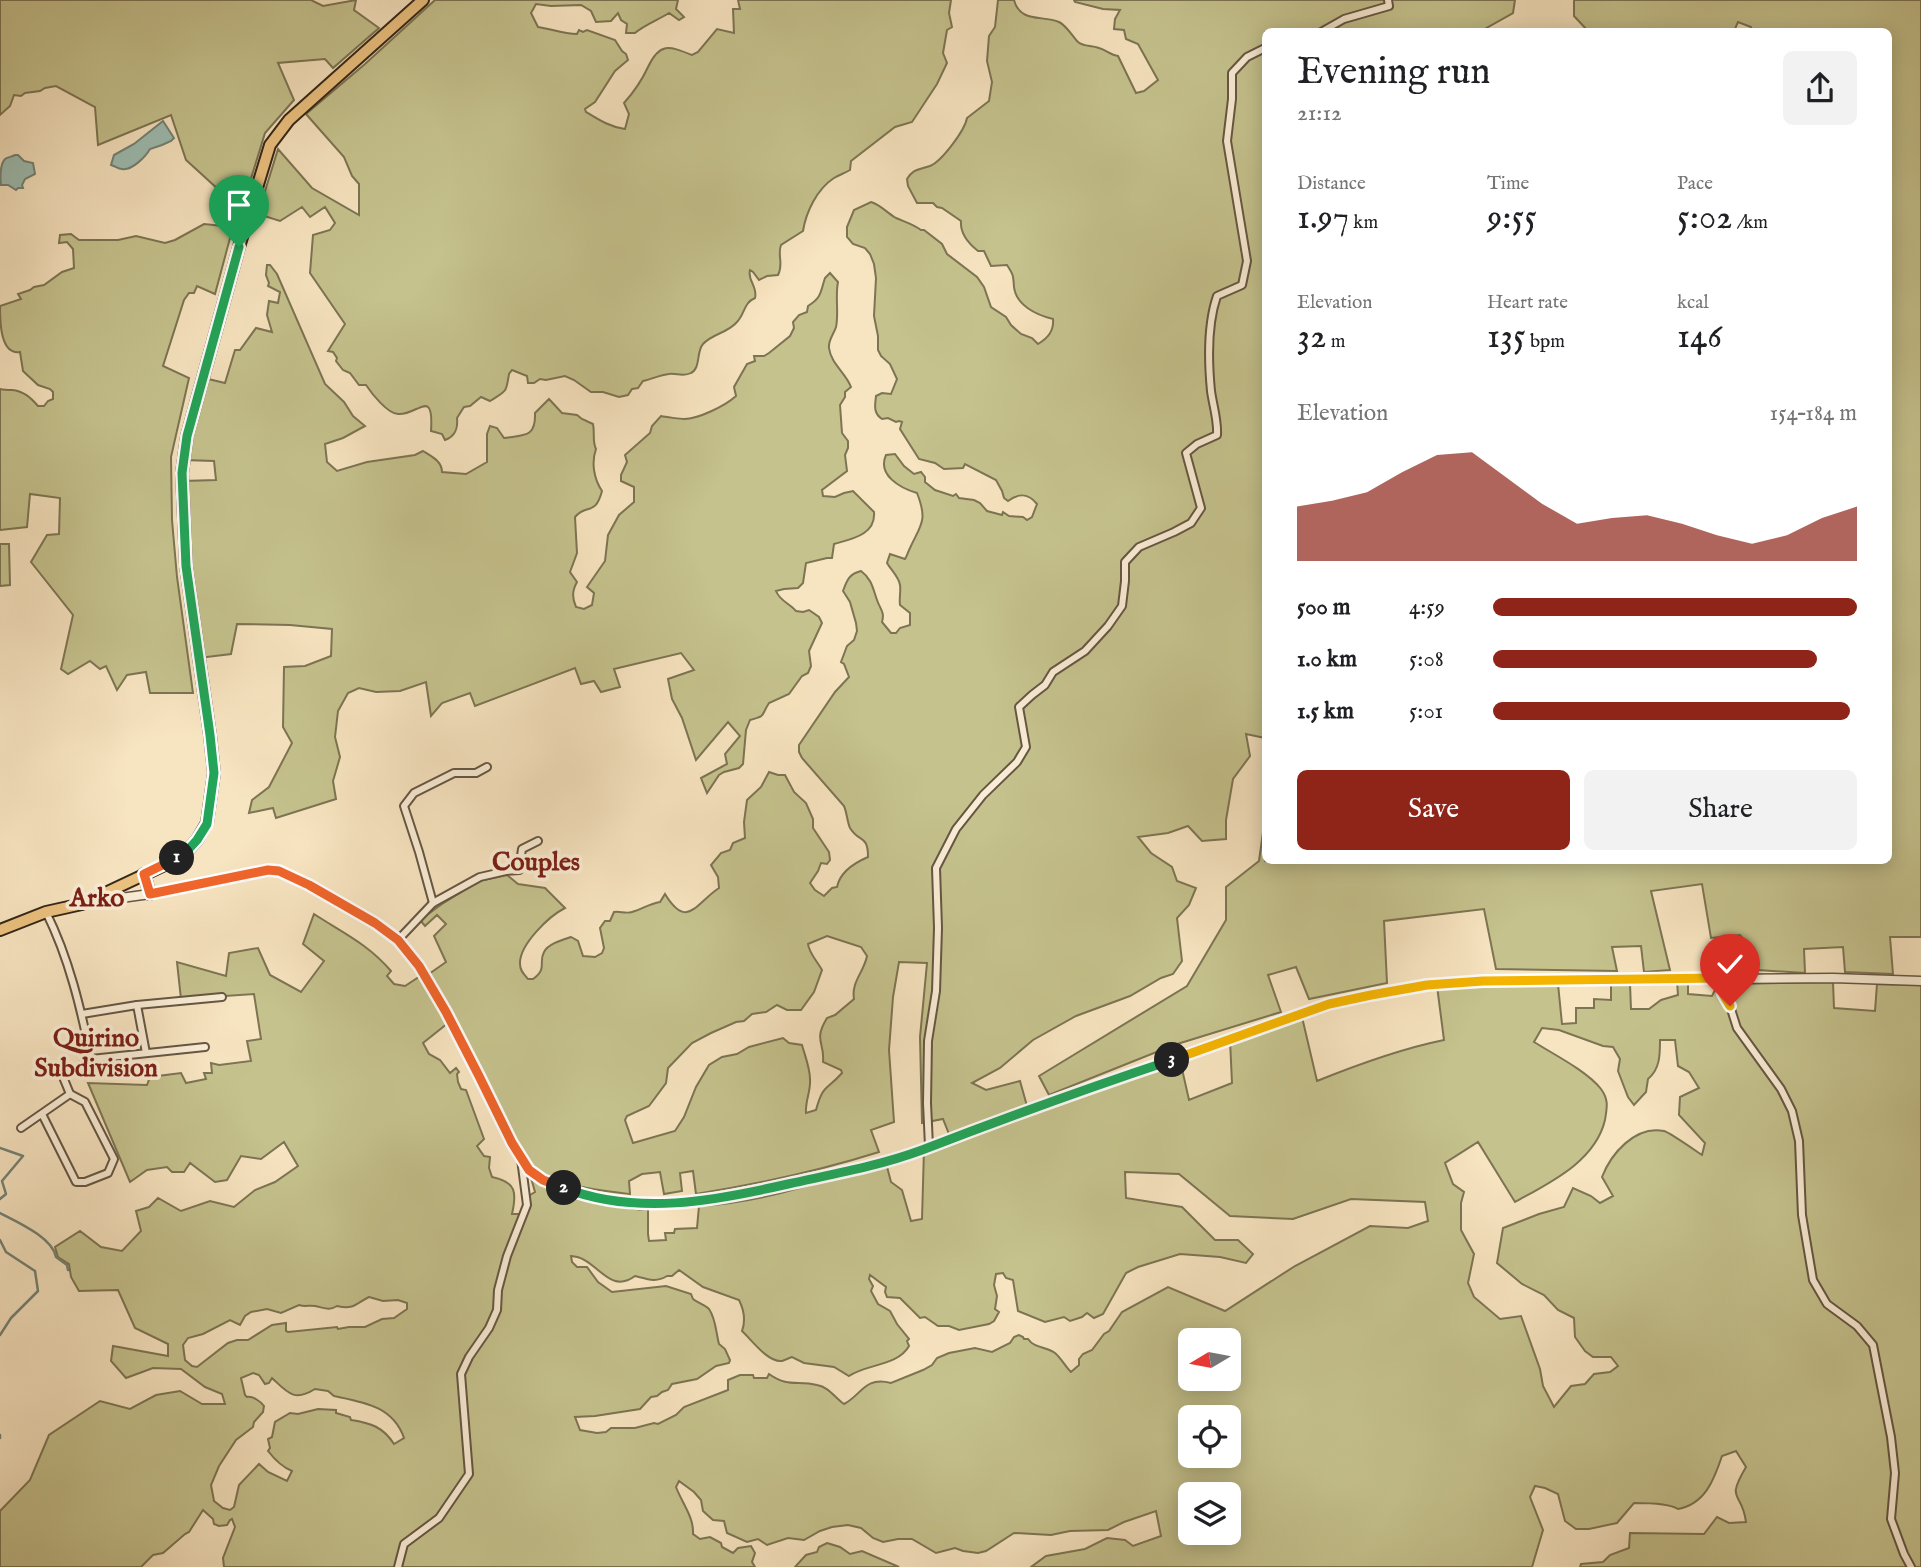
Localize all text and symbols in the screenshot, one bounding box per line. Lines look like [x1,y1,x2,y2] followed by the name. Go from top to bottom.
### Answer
[1297,49,1491,97] text: Evening run
[1783,51,1857,125] button: share
[1297,99,1342,128] text: 21:12
[1297,172,1366,196] text: Distance
[1487,172,1529,196] text: Time
[1677,172,1713,196] text: Pace
[209,175,269,247] pin
[220,186,258,224] icon: arrive
[1297,196,1349,241] text: 1.97
[1487,196,1537,241] text: 9:55
[1677,196,1733,241] text: 5:02
[1349,211,1378,235] text: km
[1733,211,1768,235] text: /km
[1297,291,1372,315] text: Elevation
[1487,291,1568,315] text: Heart rate
[1677,291,1709,315] text: kcal
[1297,315,1327,360] text: 32
[1487,315,1526,360] text: 135
[1677,315,1722,360] text: 146
[1327,330,1345,354] text: m
[1526,330,1565,354] text: bpm
[1297,399,1388,428] text: Elevation
[1770,399,1857,428] text: 154–184 m
[1297,593,1351,622] text: 500 m
[1409,593,1445,622] text: 4:59
[1297,645,1357,674] text: 1.0 km
[1409,645,1444,674] text: 5:08
[1297,697,1354,726] text: 1.5 km
[1409,697,1443,726] text: 5:01
[1297,770,1570,850] button: Save
[1584,770,1857,850] button: Share
[160,840,194,876] pin: 1
[173,845,180,869] text: 1
[492,846,580,879] district label: Couples
[69,882,124,915] district label: Arko
[1700,934,1760,1006] pin
[1711,945,1749,983] icon: check
[34,1022,158,1085] district label: Quirino Subdivision
[1154,1042,1190,1078] pin: 3
[1168,1047,1175,1071] text: 3
[546,1170,582,1206] pin: 2
[559,1175,568,1199] text: 2
[1178,1328,1241,1391] north arrow
[1178,1328,1241,1545] map controls
[1178,1405,1241,1468] button: locate
[1178,1482,1241,1545] button: layers

